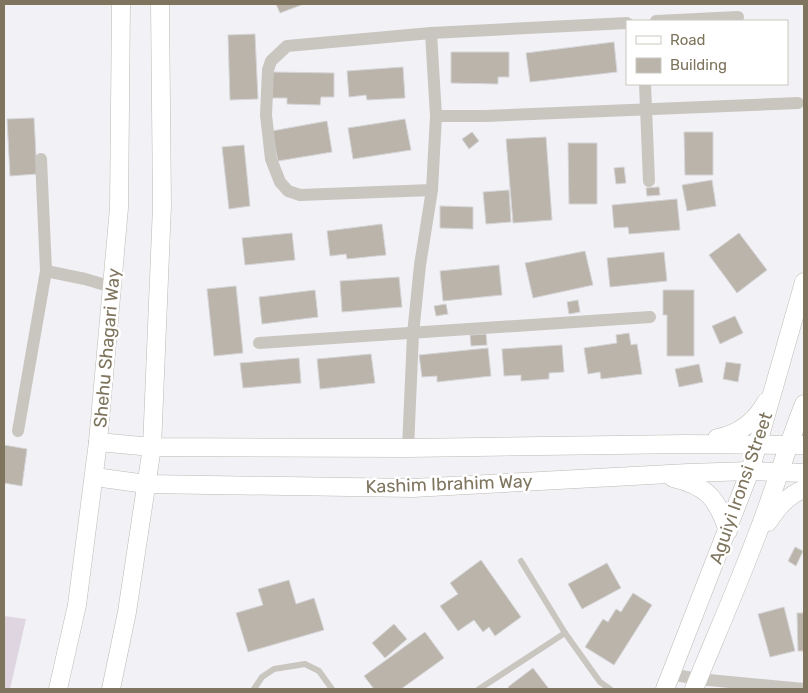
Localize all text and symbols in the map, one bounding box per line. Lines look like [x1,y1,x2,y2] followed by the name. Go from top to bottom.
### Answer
[626,20,788,85] legend
[670,31,706,49] text: Road
[670,56,727,74] text: Building
[89,267,125,429] street label: Shehu Shagari Way
[705,409,777,567] street label: Aguiyi Ironsi Street
[365,470,533,498] street label: Kashim Ibrahim Way

